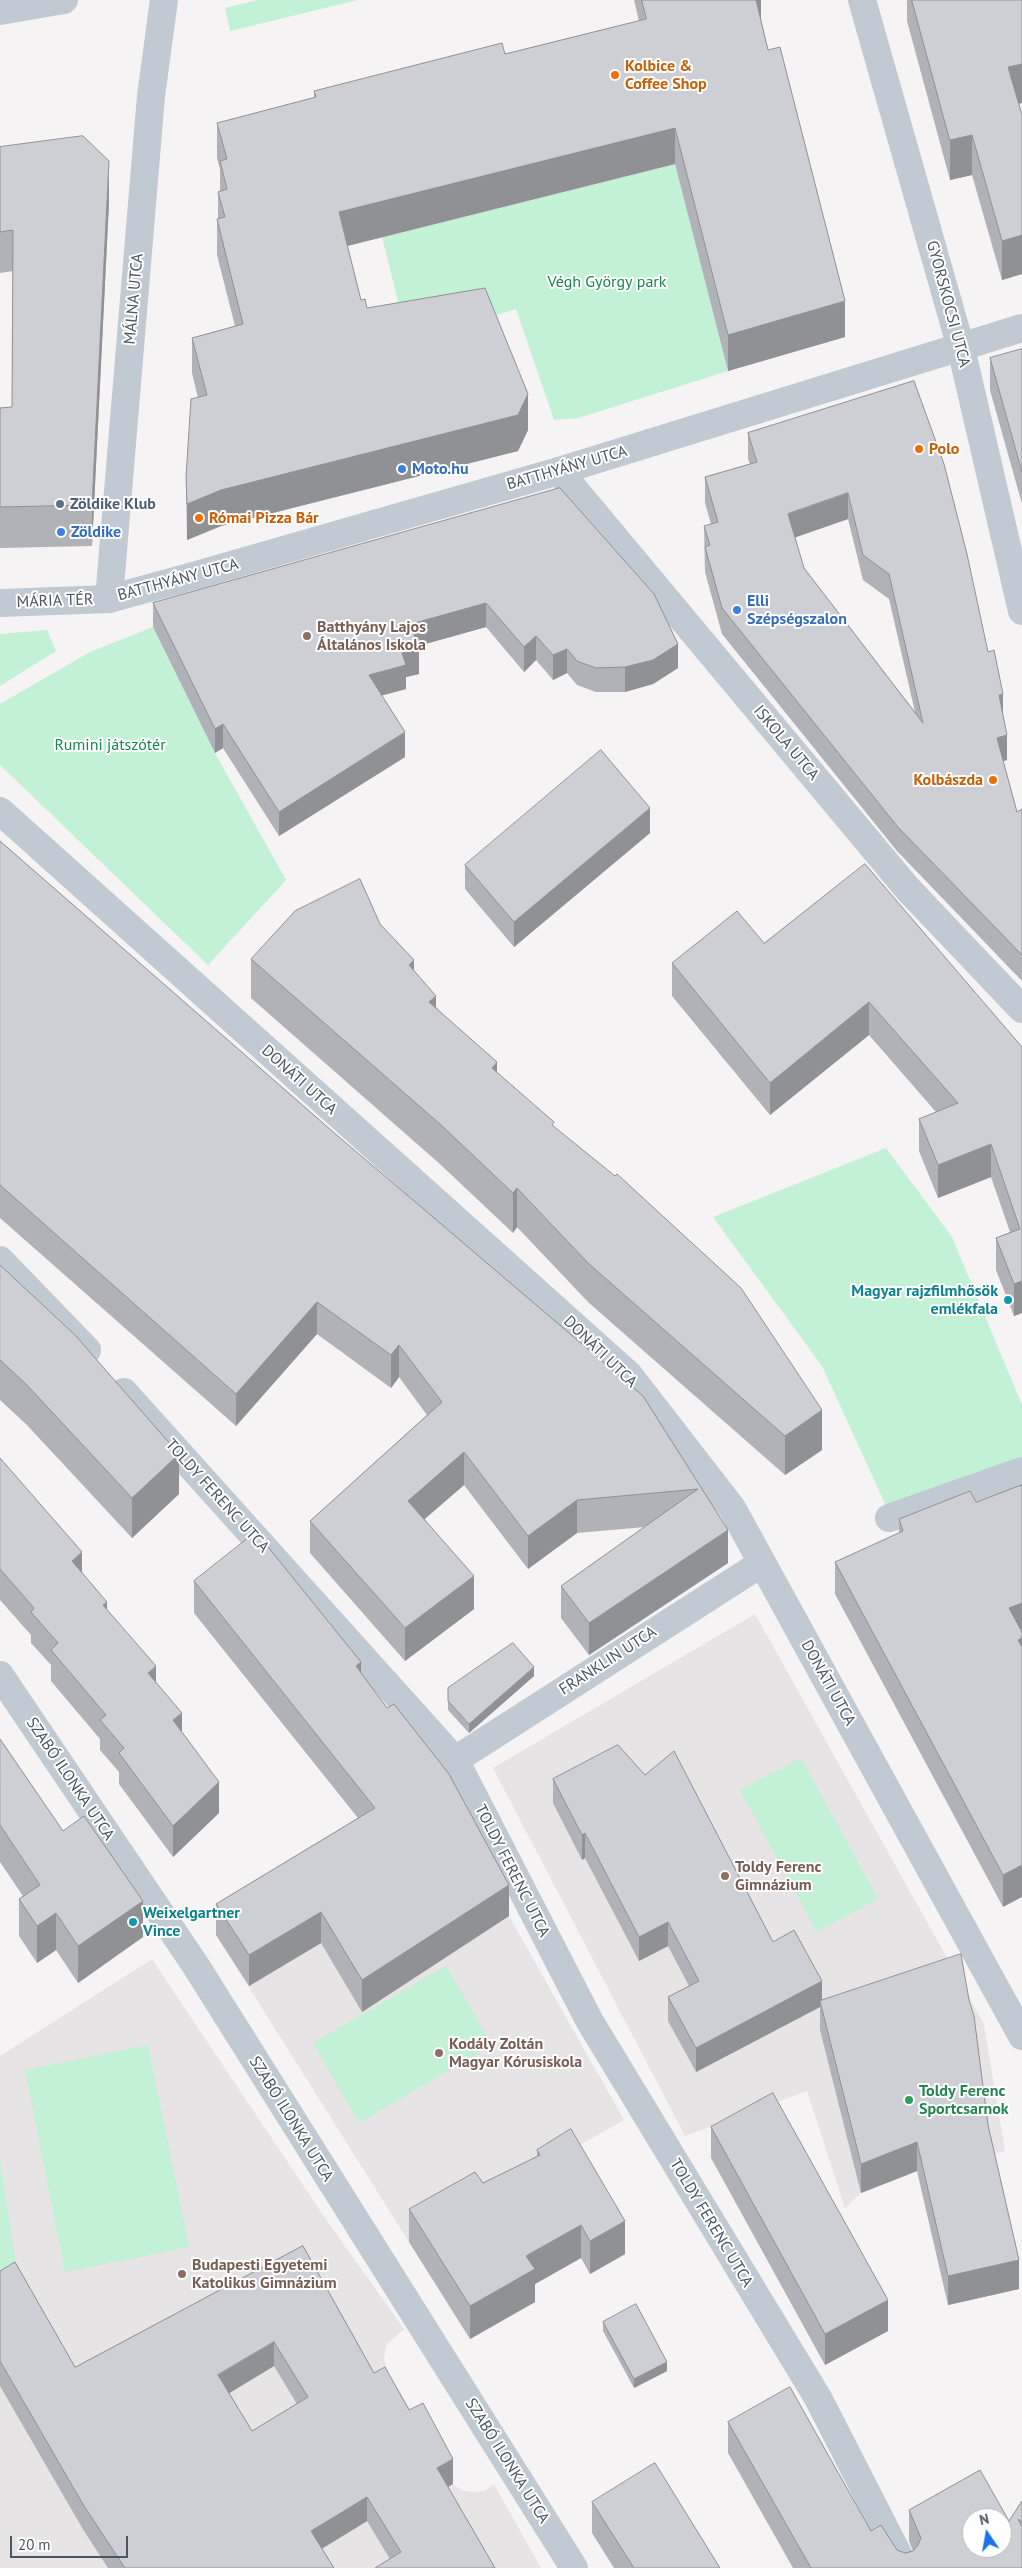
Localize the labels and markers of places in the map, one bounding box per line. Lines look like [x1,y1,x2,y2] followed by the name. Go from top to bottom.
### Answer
[625,56,707,94] place label: Kolbice & Coffee Shop
[609,69,621,81] marker: Kolbice & Coffee Shop
[929,439,959,459] place label: Polo
[913,443,925,455] marker: Polo
[412,459,469,479] place label: Moto.hu
[396,463,408,475] marker: Moto.hu
[70,494,156,514] place label: Zöldike Klub
[54,498,66,510] marker: Zöldike Klub
[209,508,319,528] place label: Római Pizza Bár
[193,512,205,524] marker: Római Pizza Bár
[71,522,121,542] place label: Zöldike
[55,526,67,538] marker: Zöldike
[747,591,847,629] place label: Elli Szépségszalon
[731,604,743,616] marker: Elli Szépségszalon
[317,617,426,655] place label: Batthyány Lajos Általános Iskola
[301,630,313,642] marker: Batthyány Lajos Általános Iskola
[913,770,983,790] place label: Kolbászda
[987,774,999,786] marker: Kolbászda
[851,1281,998,1319] place label: Magyar rajzfilmhősök emlékfala
[1002,1294,1014,1306] marker: Magyar rajzfilmhősök emlékfala
[735,1857,821,1895] place label: Toldy Ferenc Gimnázium
[719,1870,731,1882] marker: Toldy Ferenc Gimnázium
[143,1903,240,1941] place label: Weixelgartner Vince
[127,1916,139,1928] marker: Weixelgartner Vince
[449,2034,582,2072] place label: Kodály Zoltán Magyar Kórusiskola
[433,2047,445,2059] marker: Kodály Zoltán Magyar Kórusiskola
[919,2081,1009,2119] place label: Toldy Ferenc Sportcsarnok
[903,2094,915,2106] marker: Toldy Ferenc Sportcsarnok
[192,2255,337,2293] place label: Budapesti Egyetemi Katolikus Gimnázium
[176,2268,188,2280] marker: Budapesti Egyetemi Katolikus Gimnázium

